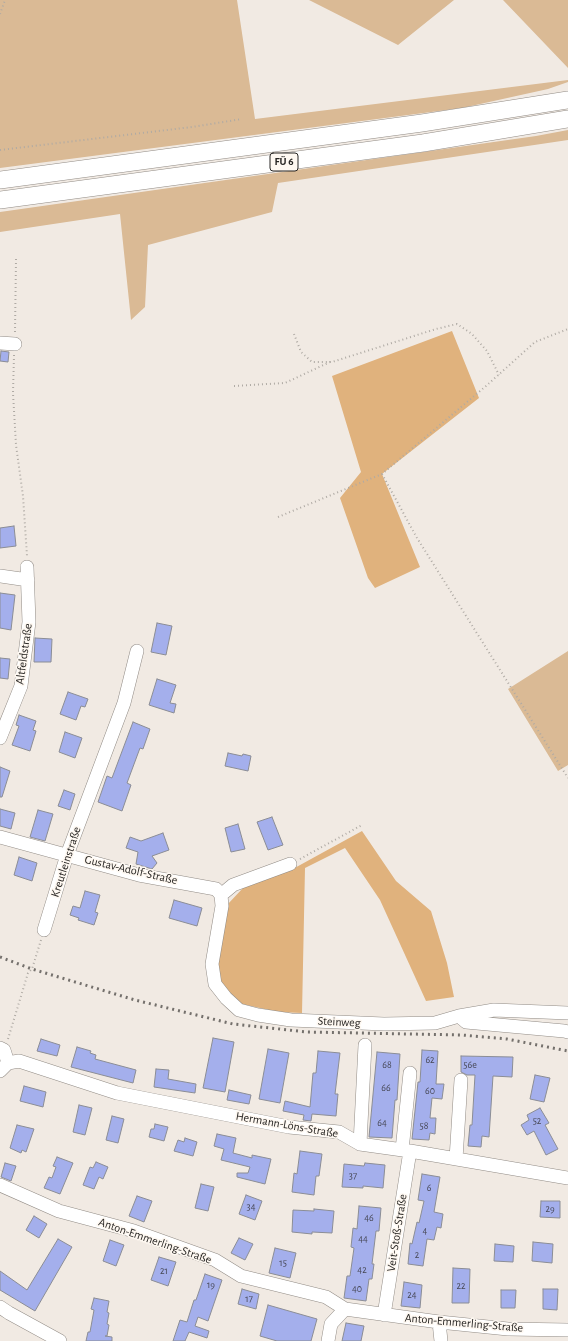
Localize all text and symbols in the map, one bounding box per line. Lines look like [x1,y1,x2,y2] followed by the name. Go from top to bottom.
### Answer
[270,153,298,171] road number: FÜ 6
[13,622,35,686] street label: Altfeldstraße
[48,825,84,899] street label: Kreutleinstraße
[83,852,179,888] street label: Gustav-Adolf-Straße
[317,1014,361,1030] street label: Steinweg
[425,1054,435,1066] house number: 62
[382,1059,392,1071] house number: 68
[463,1059,477,1071] house number: 56e
[381,1082,391,1094] house number: 66
[425,1085,435,1097] house number: 60
[235,1109,339,1141] street label: Hermann-Löns-Straße
[533,1115,541,1127] house number: 52
[377,1117,387,1129] house number: 64
[420,1120,428,1132] house number: 58
[349,1170,357,1182] house number: 37
[427,1182,431,1194] house number: 6
[384,1193,410,1273] street label: Veit-Stoß-Straße
[247,1201,255,1213] house number: 34
[545,1203,555,1215] house number: 29
[364,1212,374,1224] house number: 46
[97,1215,213,1267] street label: Anton-Emmerling-Straße
[423,1225,427,1237] house number: 4
[358,1233,368,1245] house number: 44
[415,1249,419,1261] house number: 2
[279,1257,287,1269] house number: 15
[357,1264,367,1276] house number: 42
[160,1265,168,1277] house number: 21
[207,1279,215,1291] house number: 19
[456,1280,466,1292] house number: 22
[352,1283,362,1295] house number: 40
[407,1289,417,1301] house number: 24
[245,1293,253,1305] house number: 17
[404,1311,524,1335] street label: Anton-Emmerling-Straße

